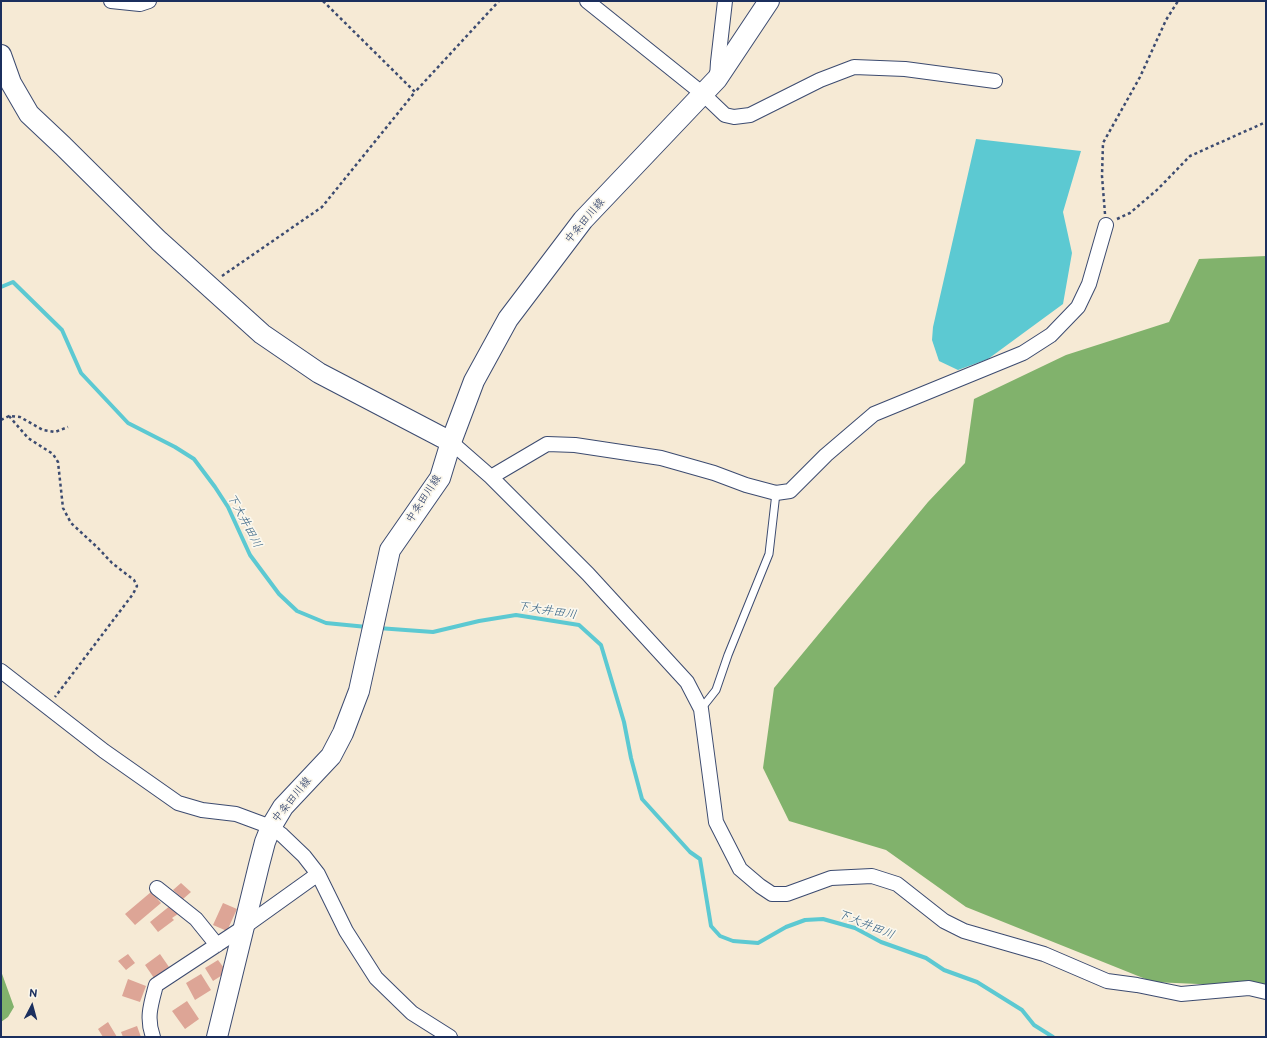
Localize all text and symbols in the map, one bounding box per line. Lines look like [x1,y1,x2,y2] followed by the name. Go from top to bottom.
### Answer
[562,196,608,246] street label: 中条田川線
[403,472,445,526] street label: 中条田川線
[224,491,264,551] water label: 下大井田川
[516,599,578,623] water label: 下大井田川
[270,774,314,826] street label: 中条田川線
[835,907,897,943] water label: 下大井田川
[12,986,52,1026] north arrow
[29,987,38,1000] text: N

